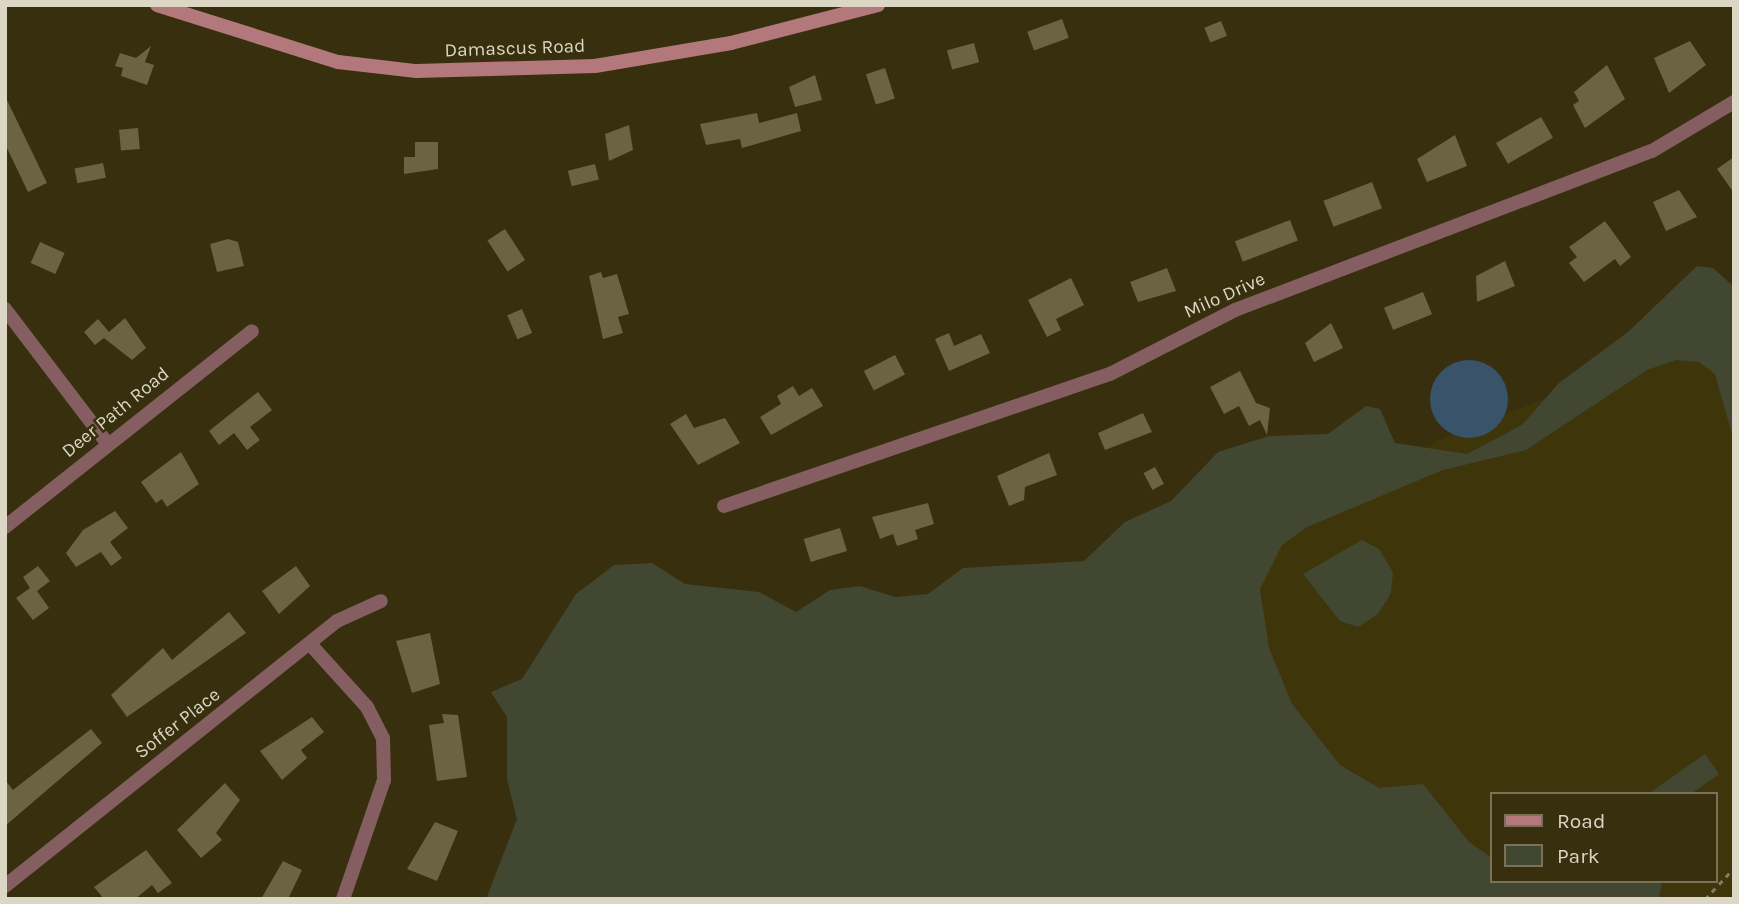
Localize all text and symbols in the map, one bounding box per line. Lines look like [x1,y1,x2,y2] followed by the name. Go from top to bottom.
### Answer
[444,35,586,63] street label: Damascus Road
[1181,268,1269,324] street label: Milo Drive
[58,363,174,463] street label: Deer Path Road
[131,684,225,764] street label: Soffer Place
[1490,792,1718,883] legend
[1557,809,1605,833] text: Road
[1557,844,1600,868] text: Park

